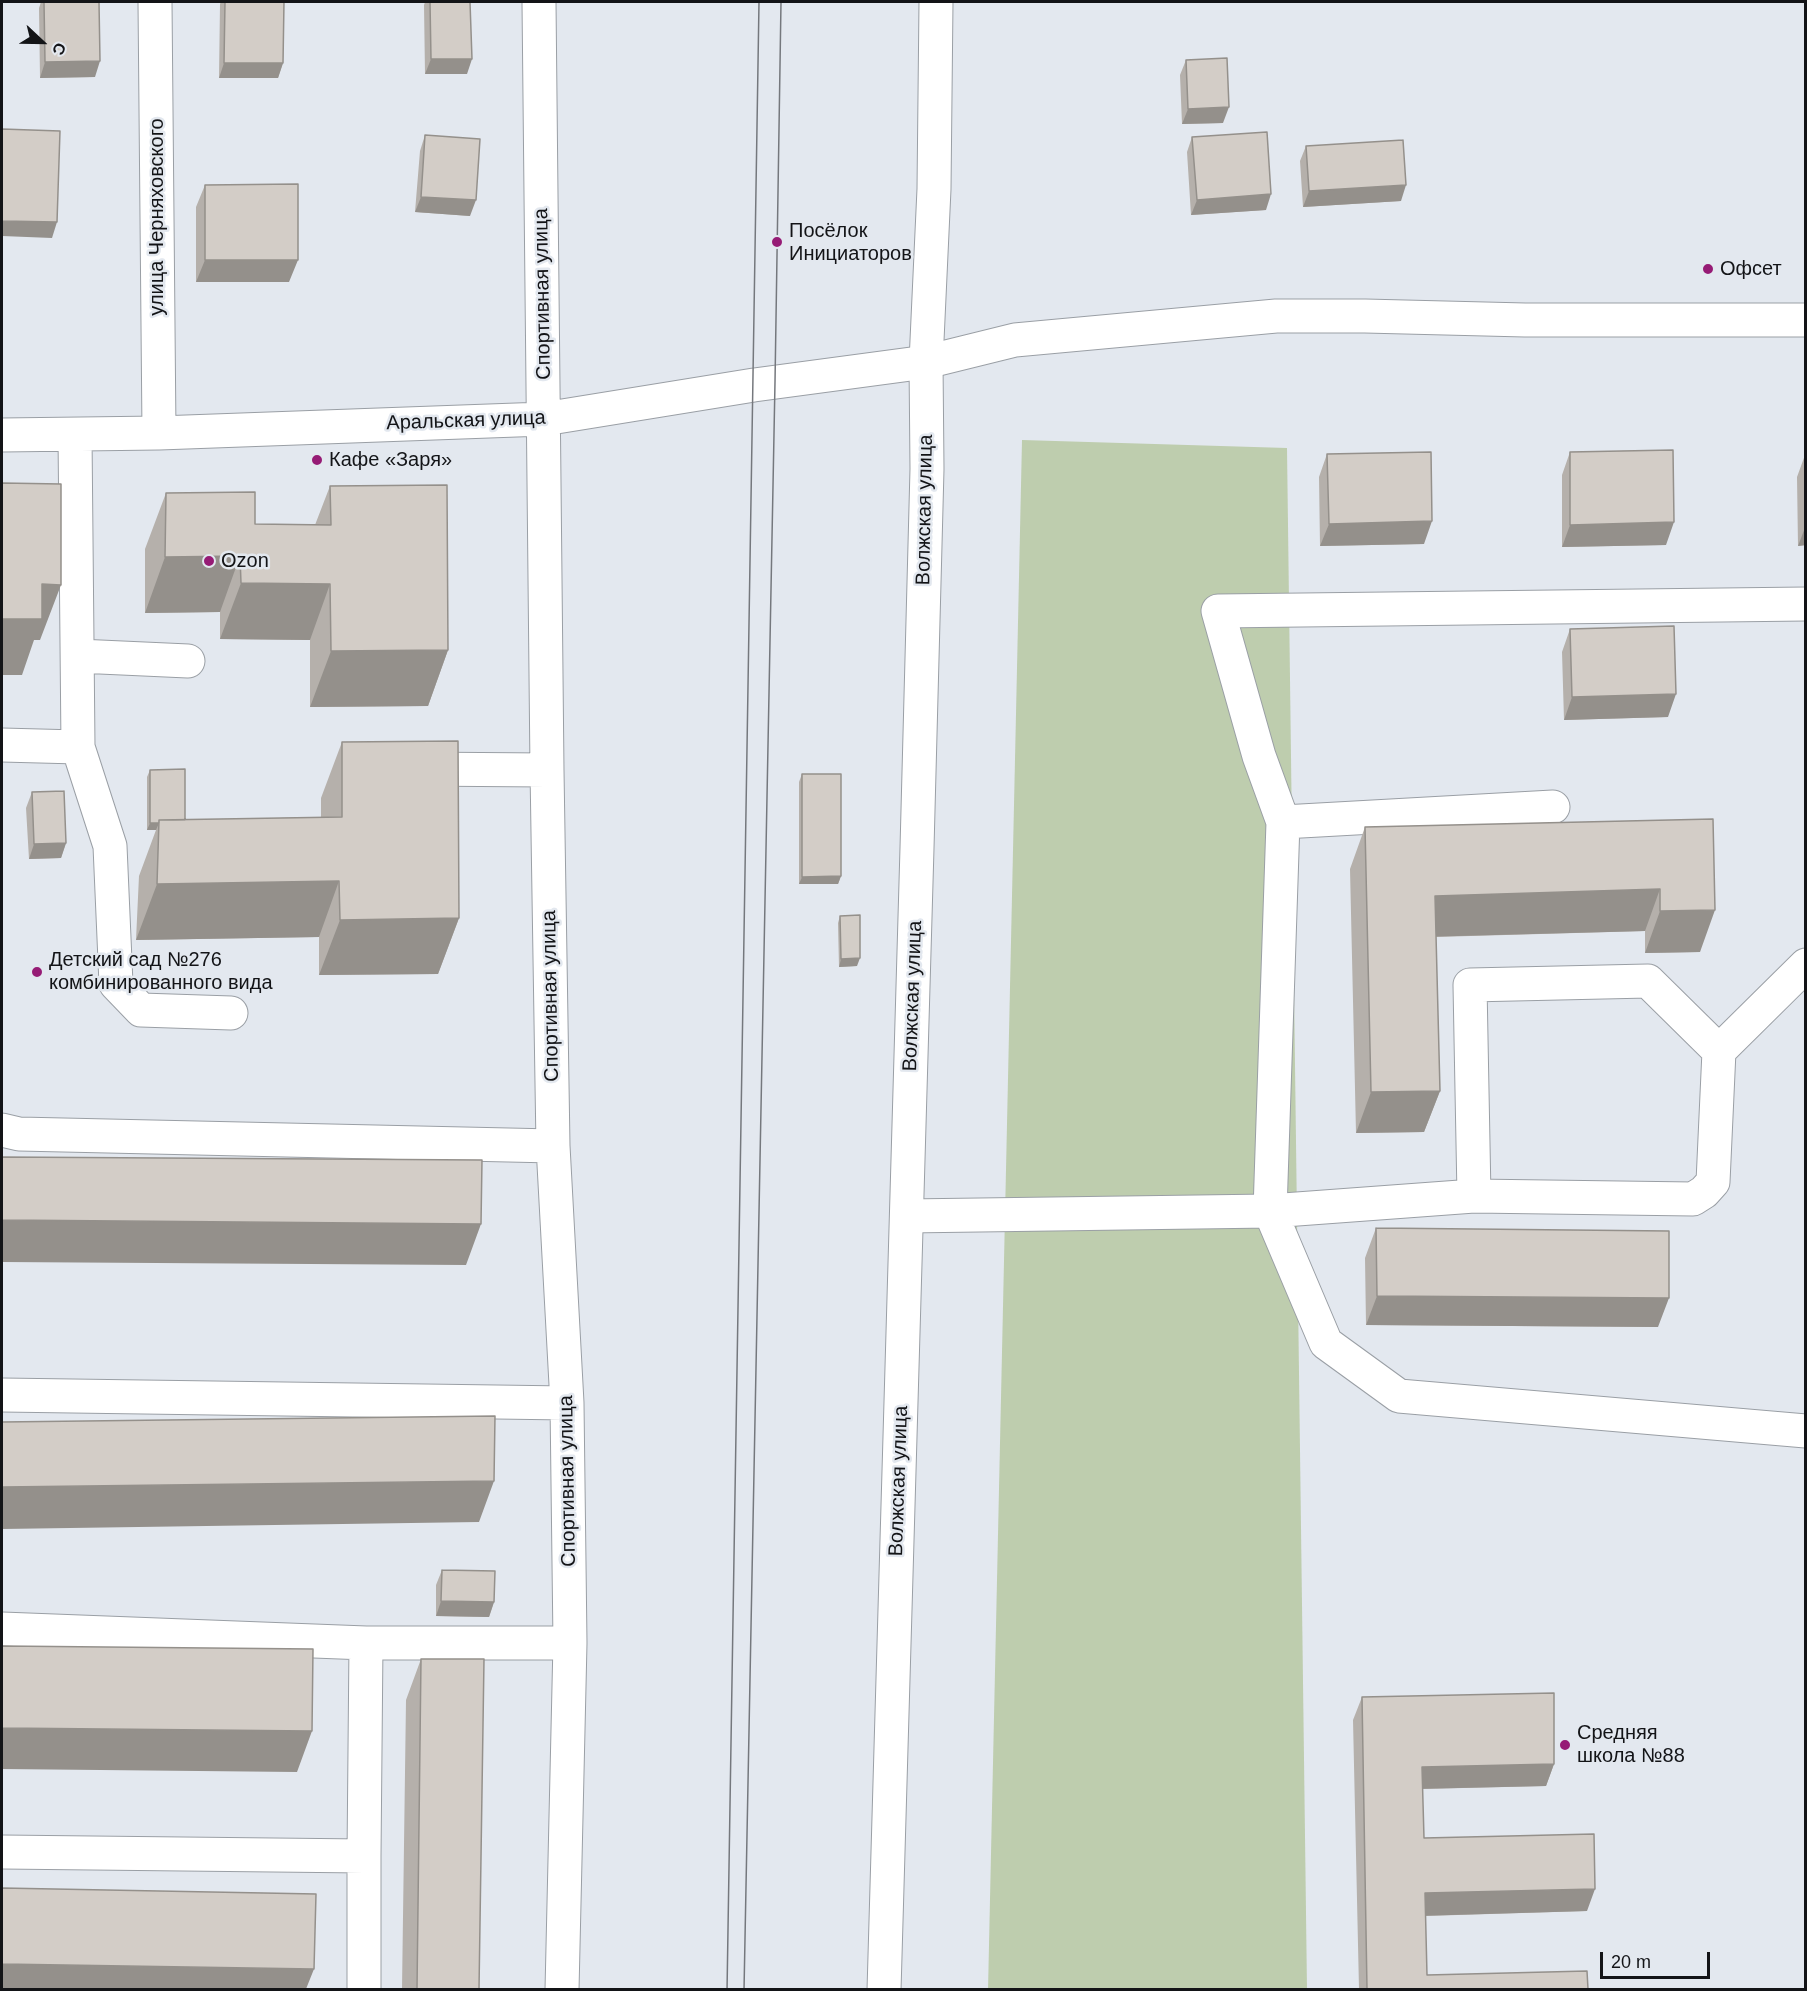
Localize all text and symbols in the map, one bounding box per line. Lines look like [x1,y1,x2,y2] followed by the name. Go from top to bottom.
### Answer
[12,12,72,72] north arrow
[49,40,69,57] text: С
[145,118,169,316] street label: улица Черняховского
[530,208,556,380] street label: Спортивная улица
[789,219,912,266] place label: Посёлок Инициаторов
[770,235,784,249] marker: Посёлок Инициаторов
[1720,257,1782,281] place label: Офсет
[1701,262,1715,276] marker: Офсет
[386,406,546,436] street label: Аральская улица
[912,434,938,586] street label: Волжская улица
[329,448,452,472] place label: Кафе «Заря»
[310,453,324,467] marker: Кафе «Заря»
[221,549,269,573] place label: Ozon
[202,554,216,568] marker: Ozon
[538,910,564,1082] street label: Спортивная улица
[898,920,928,1072] street label: Волжская улица
[49,948,273,995] place label: Детский сад №276 комбинированного вида
[30,965,44,979] marker: Детский сад №276 комбинированного вида
[555,1395,581,1567] street label: Спортивная улица
[884,1405,914,1557] street label: Волжская улица
[1577,1721,1685,1768] place label: Средняя школа №88
[1558,1738,1572,1752] marker: Средняя школа №88
[1603,1940,1712,1978] scale bar
[1611,1952,1651,1972] text: 20 m

